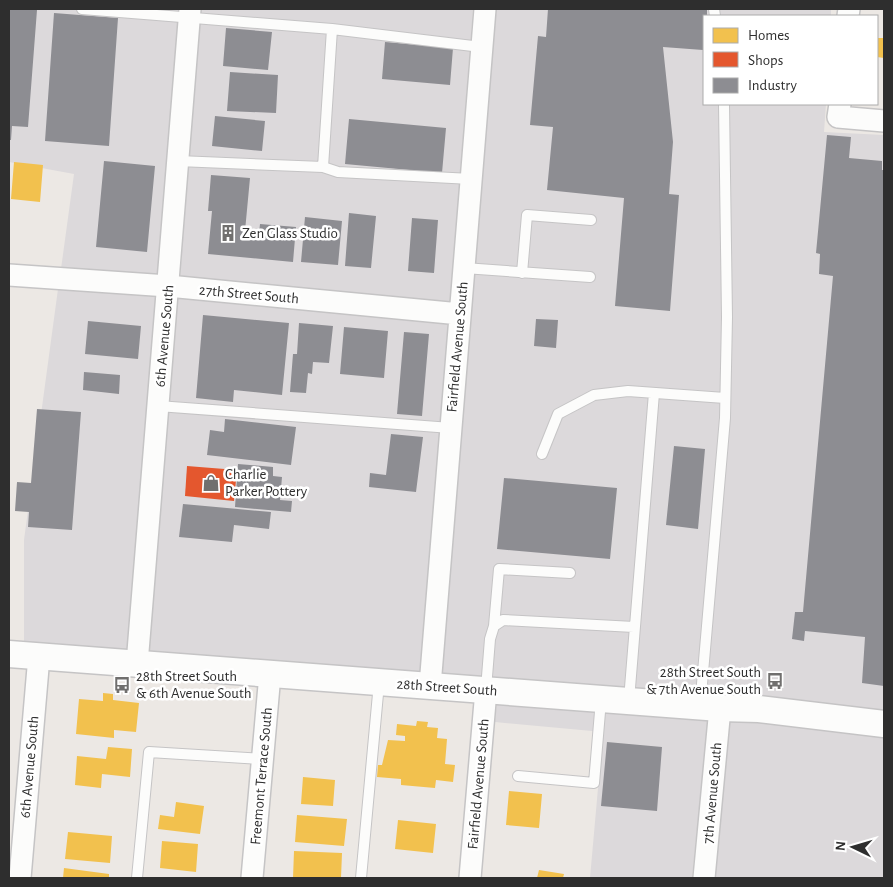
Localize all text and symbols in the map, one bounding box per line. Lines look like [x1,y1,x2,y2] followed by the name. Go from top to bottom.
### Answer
[703,15,878,105] legend
[748,28,790,43] text: Homes
[748,53,783,68] text: Shops
[748,78,797,93] text: Industry
[218,223,238,243] building icon: Zen Glass Studio
[242,226,338,241] place label: Zen Glass Studio
[444,281,471,413] street label: Fairfield Avenue South
[198,283,300,306] street label: 27th Street South
[153,284,176,388] street label: 6th Avenue South
[225,467,308,499] place label: Charlie Parker Pottery
[201,473,221,493] shop icon: Charlie Parker Pottery
[646,665,761,697] place label: 28th Street South & 7th Avenue South
[136,669,252,701] place label: 28th Street South & 6th Avenue South
[765,671,785,691] bus stop icon: 28th Street South & 7th Avenue South
[112,675,132,695] bus stop icon: 28th Street South & 6th Avenue South
[396,676,498,699] street label: 28th Street South
[248,707,275,845] street label: Freemont Terrace South
[18,715,41,819] street label: 6th Avenue South
[465,718,492,850] street label: Fairfield Avenue South
[701,742,724,844] street label: 7th Avenue South
[828,822,878,872] north arrow
[834,840,848,851] text: N

